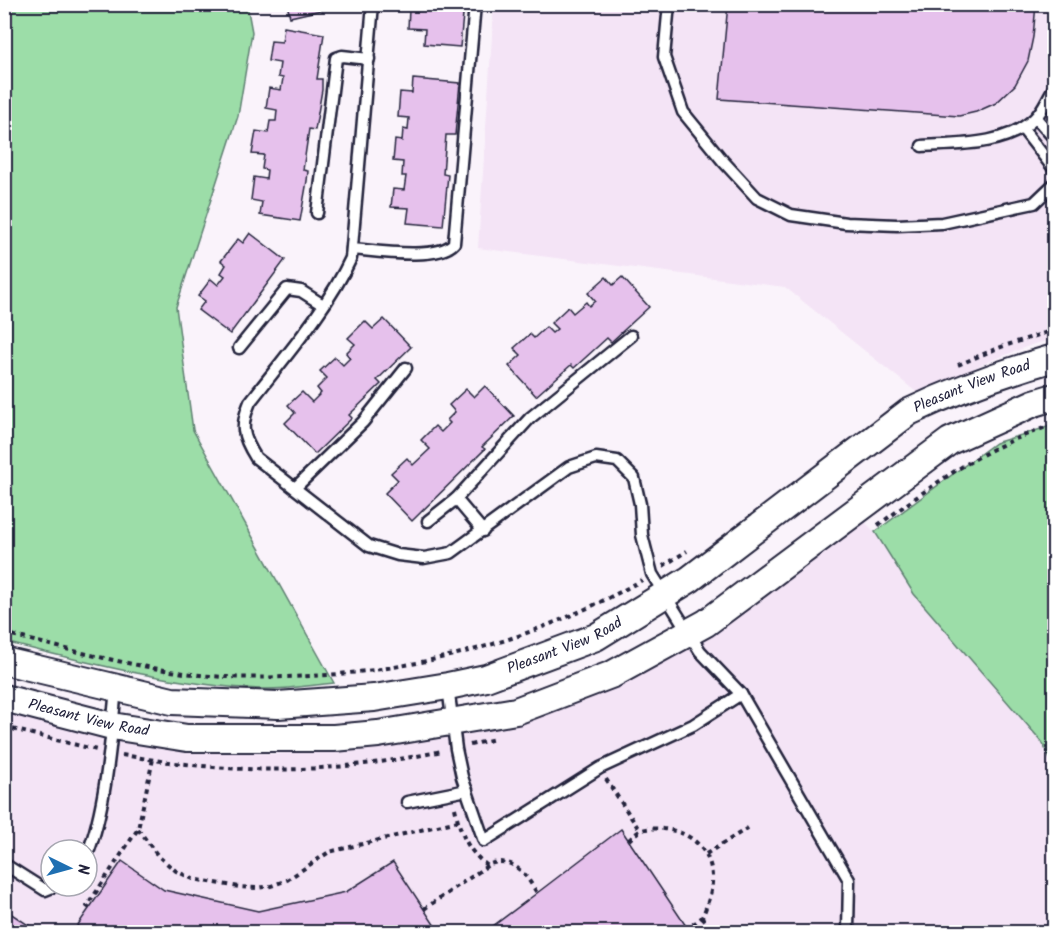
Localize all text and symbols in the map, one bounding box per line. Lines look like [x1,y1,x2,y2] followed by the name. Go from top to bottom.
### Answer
[910,354,1034,420] street label: Pleasant View Road
[504,611,628,681] street label: Pleasant View Road
[25,693,151,744] street label: Pleasant View Road
[39,838,99,898] north arrow
[70,863,95,875] text: N

